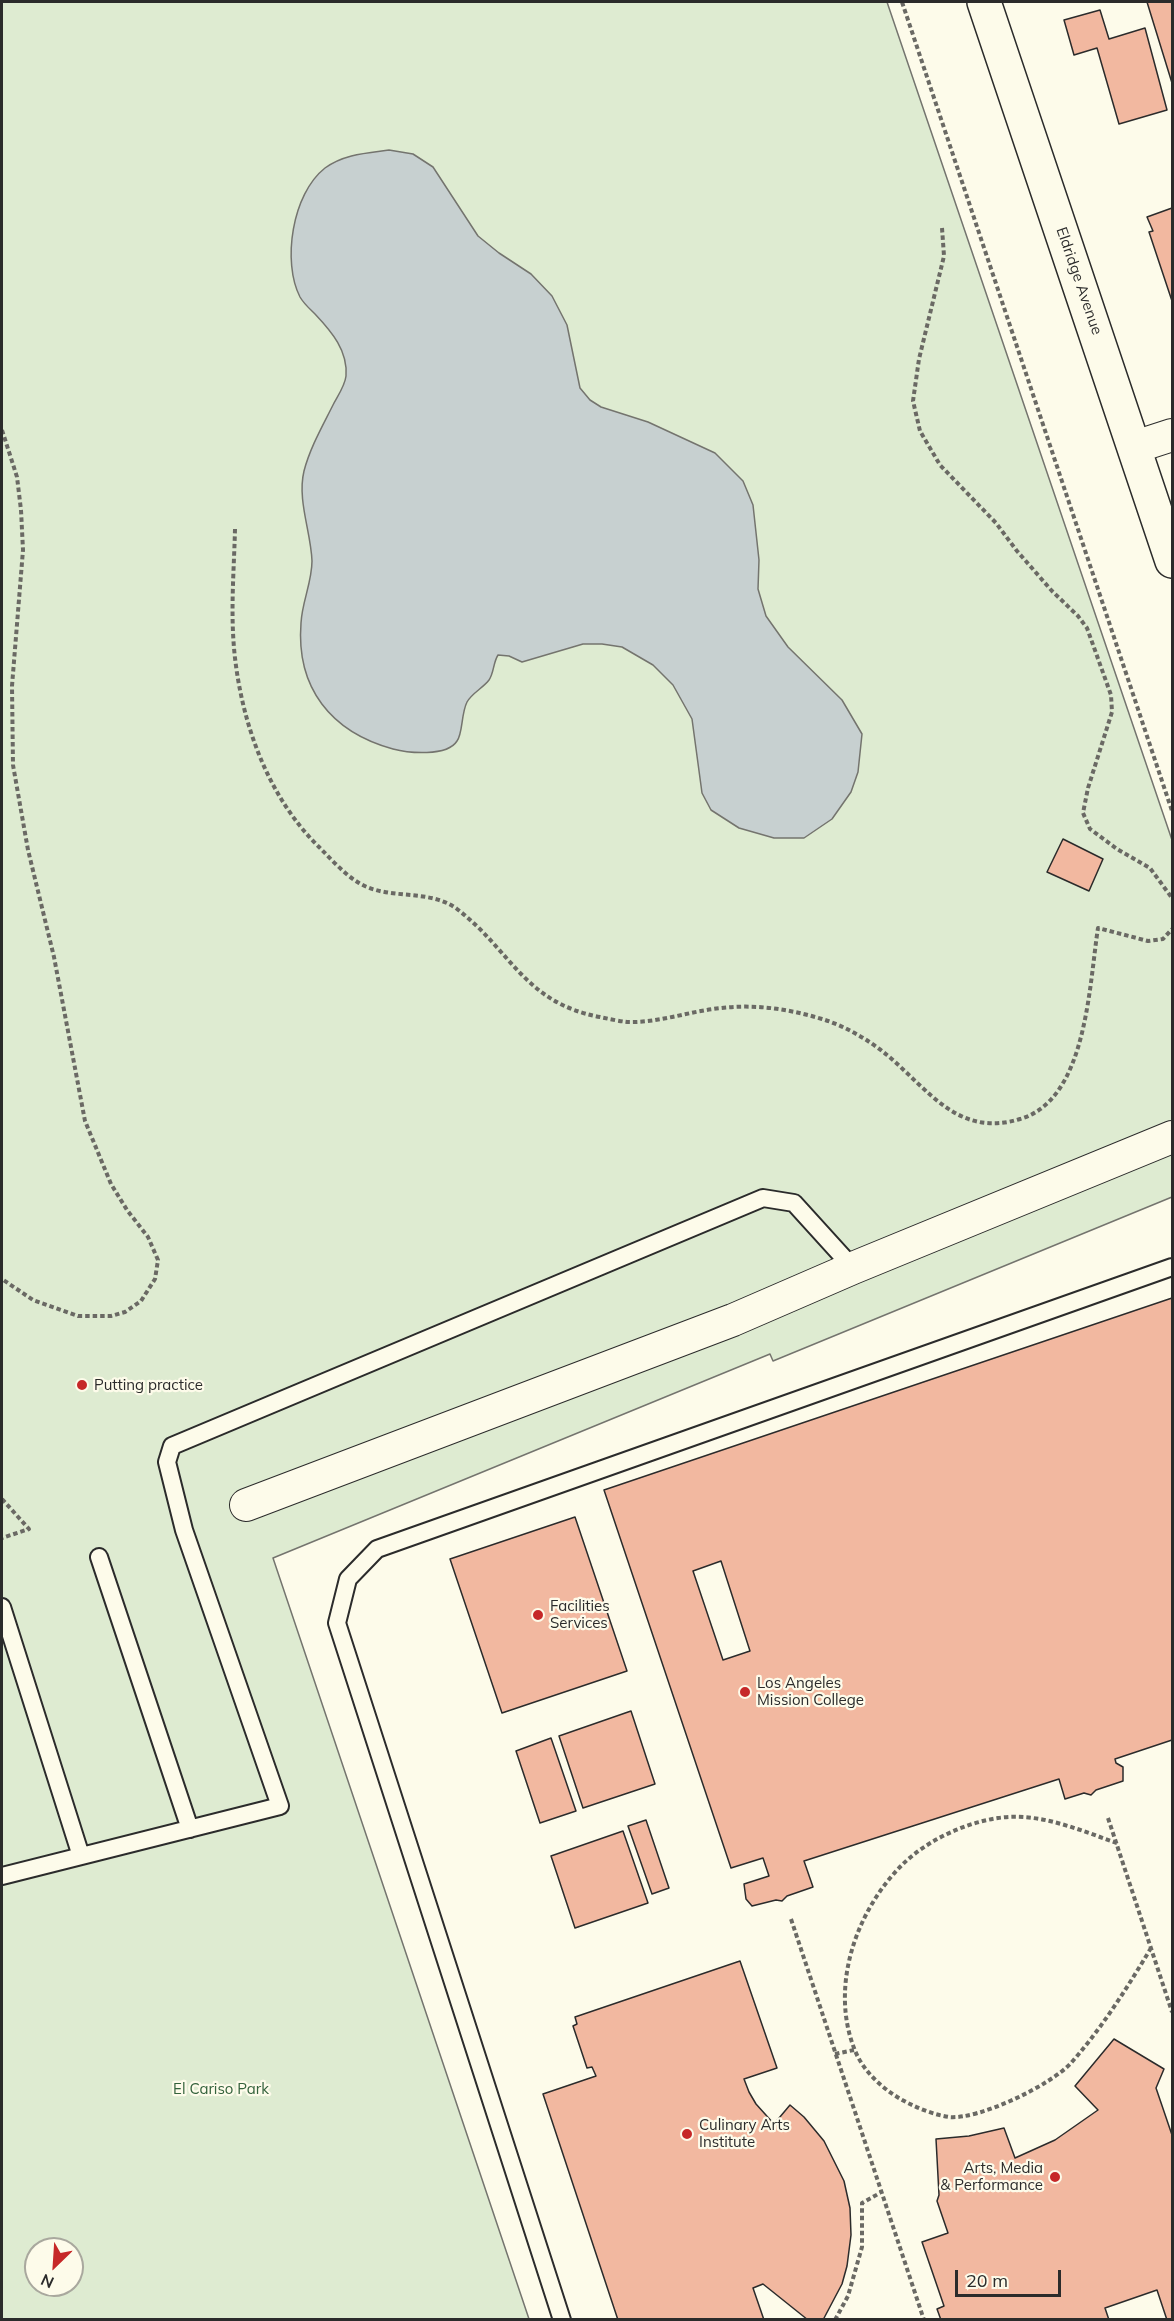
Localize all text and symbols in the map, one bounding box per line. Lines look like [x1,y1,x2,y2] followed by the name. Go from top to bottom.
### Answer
[1052,225,1106,337] street label: Eldridge Avenue
[94,1376,203,1394] place label: Putting practice
[75,1378,89,1392] marker: Putting practice
[550,1597,610,1632] place label: Facilities Services
[531,1608,545,1622] marker: Facilities Services
[757,1674,864,1709] place label: Los Angeles Mission College
[738,1685,752,1699] marker: Los Angeles Mission College
[173,2080,269,2098] park label: El Cariso Park
[699,2116,790,2151] place label: Culinary Arts Institute
[680,2127,694,2141] marker: Culinary Arts Institute
[940,2159,1043,2194] place label: Arts, Media & Performance
[1048,2170,1062,2184] marker: Arts, Media & Performance
[24,2237,84,2297] north arrow
[958,2258,1064,2296] scale bar
[966,2269,1008,2292] text: 20 m
[38,2270,57,2293] text: N

